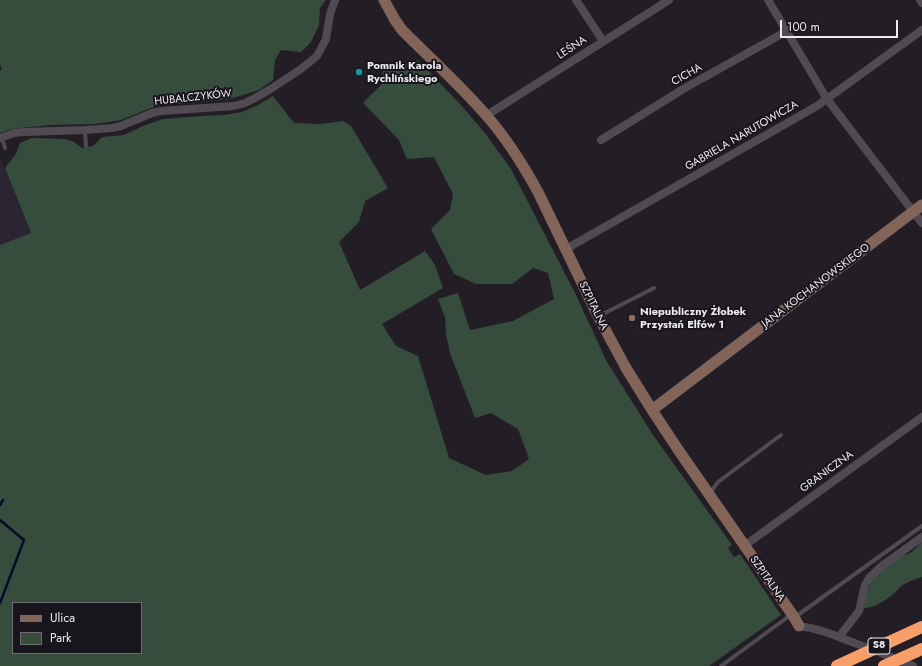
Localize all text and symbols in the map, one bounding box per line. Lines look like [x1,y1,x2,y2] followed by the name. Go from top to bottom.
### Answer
[782,12,900,38] scale bar
[787,18,820,36] text: 100 m
[555,34,589,62] street label: LEŚNA
[367,59,441,85] place label: Pomnik Karola Rychlińskiego
[669,61,705,89] street label: CICHA
[354,67,364,77] marker: Pomnik Karola Rychlińskiego
[154,87,232,109] street label: HUBALCZYKÓW
[683,98,801,174] street label: GABRIELA NARUTOWICZA
[759,241,873,331] street label: JANA KOCHANOWSKIEGO
[576,279,610,333] street label: SZPITALNA
[640,305,746,331] place label: Niepubliczny Żłobek Przystań Elfów 1
[627,313,637,323] marker: Niepubliczny Żłobek Przystań Elfów 1
[798,448,856,496] street label: GRANICZNA
[746,554,788,604] street label: SZPITALNA
[12,602,142,654] legend
[50,609,75,627] text: Ulica
[50,629,71,647] text: Park
[868,638,890,654] road number: S8

